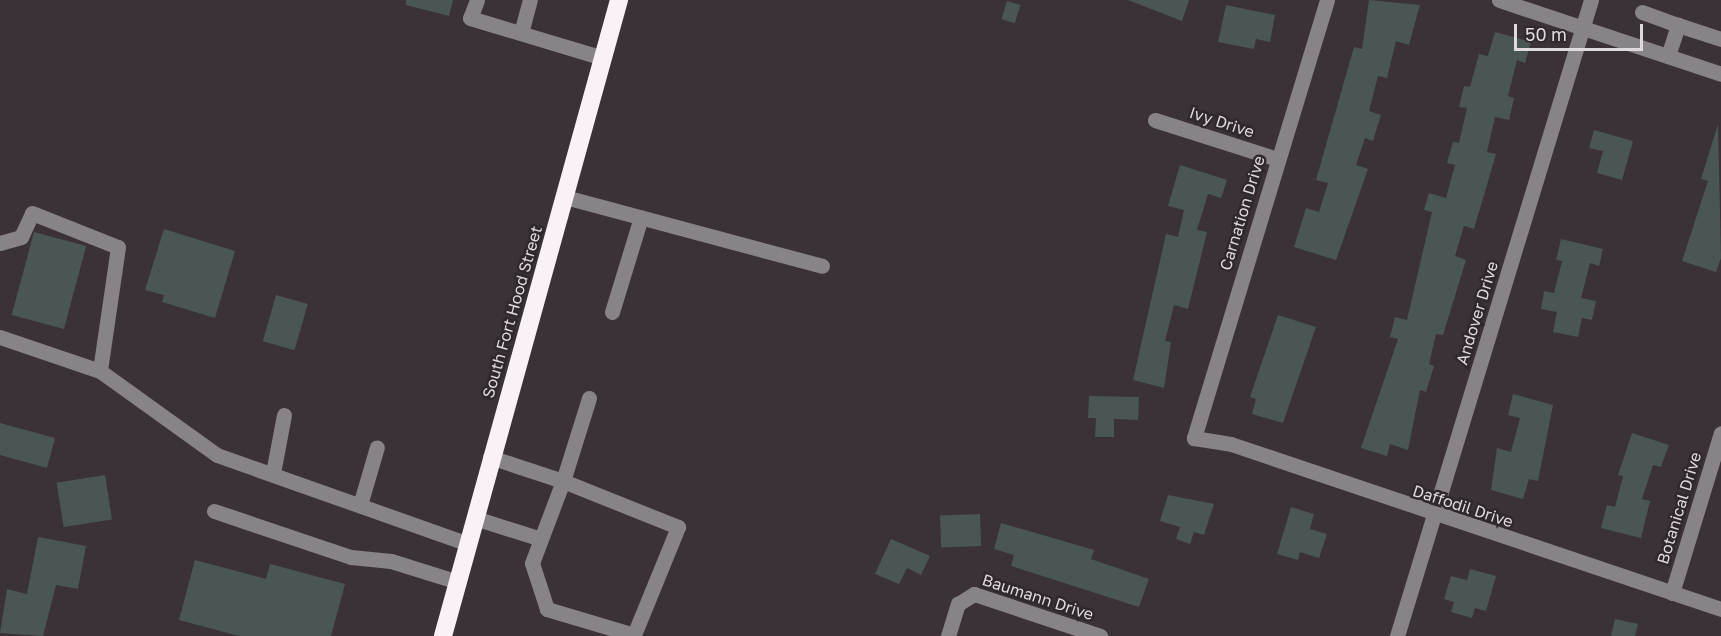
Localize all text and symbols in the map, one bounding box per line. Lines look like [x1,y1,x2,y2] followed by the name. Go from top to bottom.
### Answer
[1517,12,1646,50] scale bar
[1525,23,1567,45] text: 50 m
[1187,103,1257,141] street label: Ivy Drive
[1215,153,1269,273] street label: Carnation Drive
[478,224,546,400] street label: South Fort Hood Street
[1452,259,1502,367] street label: Andover Drive
[1653,450,1705,566] street label: Botanical Drive
[1410,481,1516,531] street label: Daffodil Drive
[980,570,1096,624] street label: Baumann Drive

